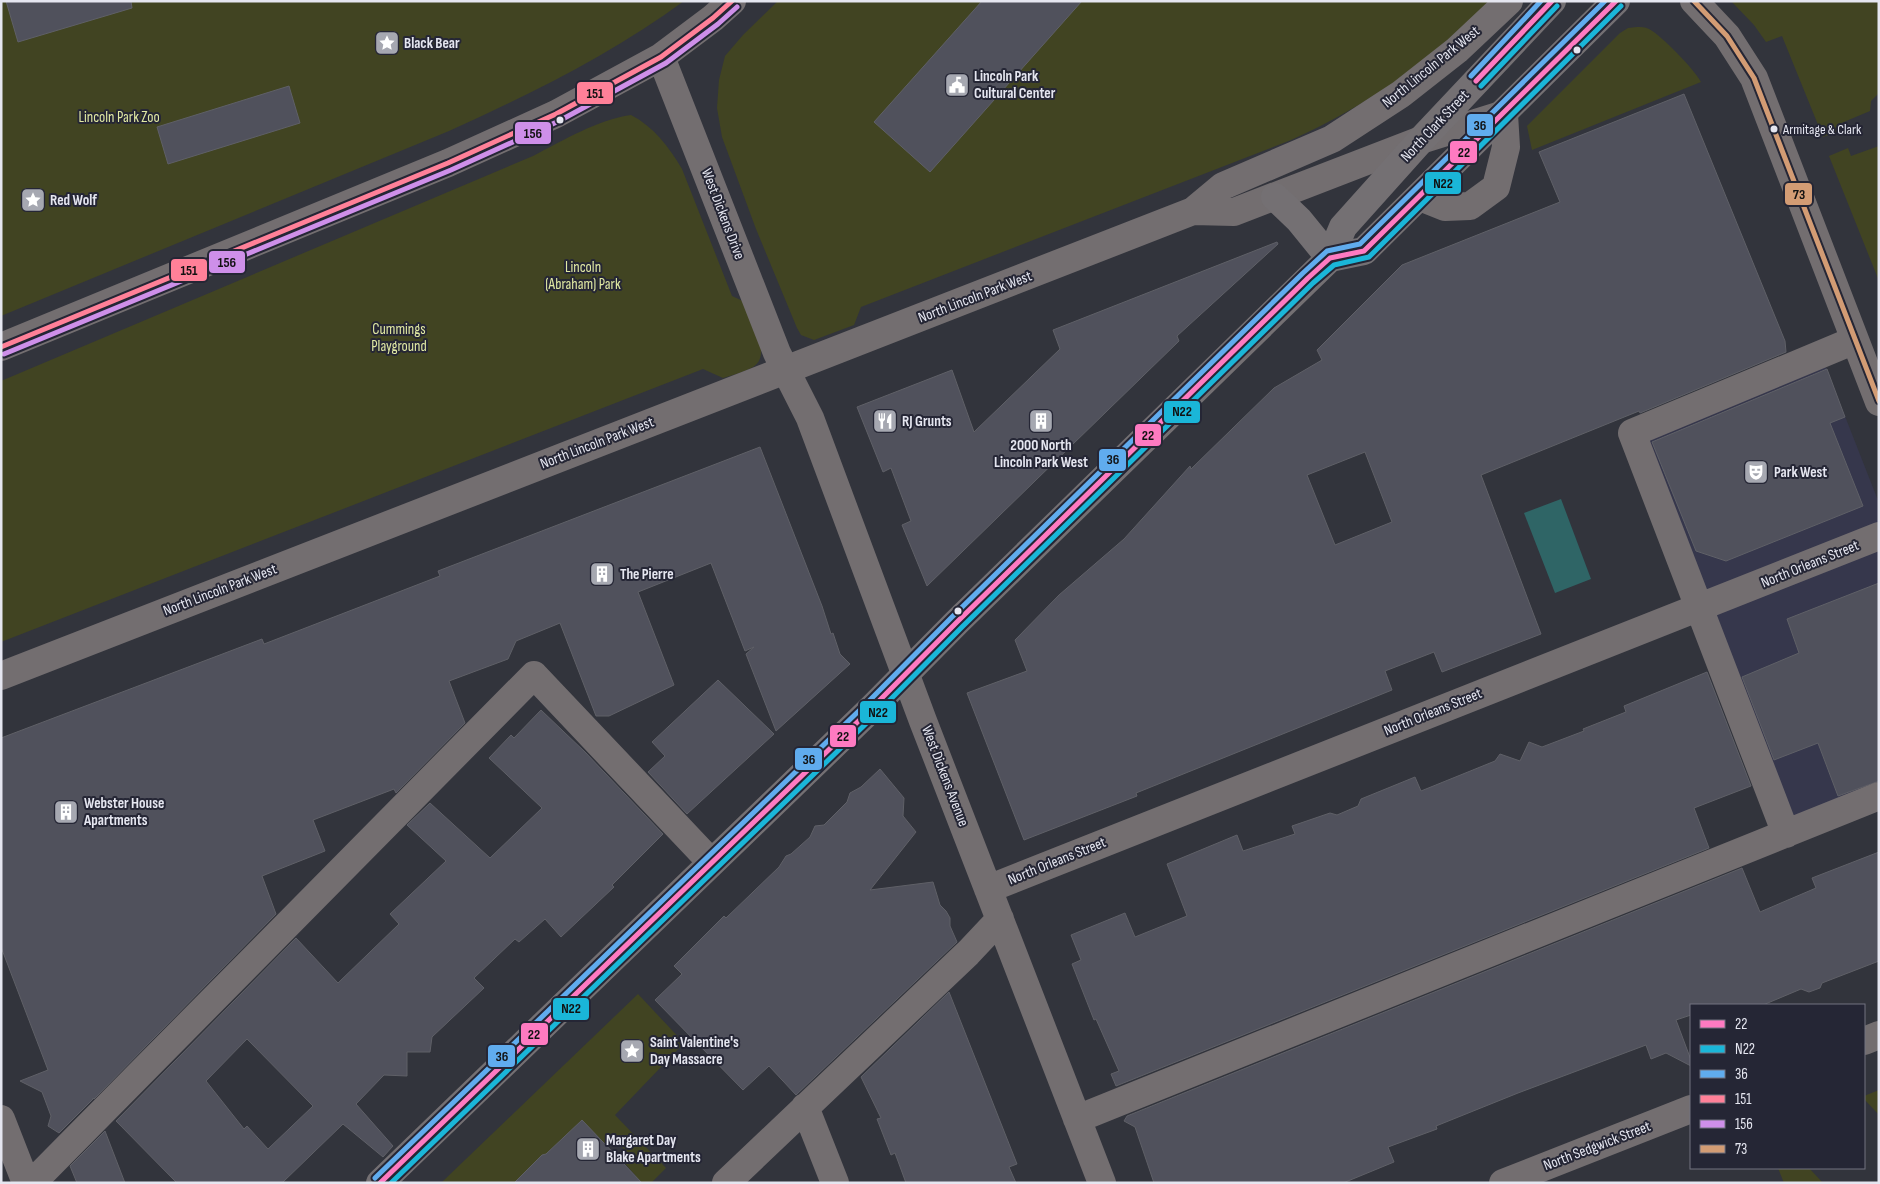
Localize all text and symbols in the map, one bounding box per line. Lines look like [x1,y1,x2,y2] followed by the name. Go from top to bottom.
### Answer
[1378,22,1484,112] street label: North Lincoln Park West
[374,30,400,56] place icon: Black Bear
[404,34,460,53] place label: Black Bear
[1572,45,1582,55] unlabelled marker
[974,67,1056,103] place label: Lincoln Park Cultural Center
[944,72,970,98] public building icon: Lincoln Park Cultural Center
[576,81,614,105] line badge: 151
[586,85,604,102] text: 151
[1397,86,1473,166] street label: North Clark Street
[78,108,160,127] park label: Lincoln Park Zoo
[1466,113,1494,137] line badge: 36
[555,115,565,125] unlabelled marker
[1474,117,1487,134] text: 36
[514,121,552,145] line badge: 156
[1782,121,1862,138] place label: Armitage & Clark
[1769,124,1779,134] marker: Armitage & Clark
[524,125,543,142] text: 156
[1449,140,1478,164] line badge: 22
[1458,144,1470,161] text: 22
[697,166,749,262] street label: West Dickens Drive
[1424,171,1462,195] line badge: N22
[1433,175,1453,192] text: N22
[1784,182,1813,206] line badge: 73
[1793,186,1805,203] text: 73
[20,187,46,213] place icon: Red Wolf
[50,191,97,210] place label: Red Wolf
[208,250,246,274] line badge: 156
[218,254,237,271] text: 156
[170,258,208,282] line badge: 151
[545,258,621,294] park label: Lincoln (Abraham) Park
[180,262,198,279] text: 151
[916,266,1035,327] street label: North Lincoln Park West
[371,320,427,356] park label: Cummings Playground
[1163,400,1201,424] line badge: N22
[1172,403,1192,420] text: N22
[872,408,898,434] restaurant icon: RJ Grunts
[1028,408,1054,434] building icon: 2000 North Lincoln Park West
[538,412,657,473] street label: North Lincoln Park West
[902,412,952,431] place label: RJ Grunts
[1134,423,1162,447] line badge: 22
[1142,427,1154,444] text: 22
[994,436,1088,472] place label: 2000 North Lincoln Park West
[1098,448,1127,472] line badge: 36
[1107,451,1120,468] text: 36
[1743,459,1769,485] theatre icon: Park West
[1774,463,1827,482] place label: Park West
[1758,536,1862,592] street label: North Orleans Street
[161,559,280,620] street label: North Lincoln Park West
[589,561,615,587] building icon: The Pierre
[620,565,674,584] place label: The Pierre
[953,606,963,616] unlabelled marker
[1381,684,1485,740] street label: North Orleans Street
[859,700,897,724] line badge: N22
[868,704,888,721] text: N22
[917,723,973,829] street label: West Dickens Avenue
[829,724,857,748] line badge: 22
[837,728,849,745] text: 22
[794,747,823,771] line badge: 36
[803,751,816,768] text: 36
[83,794,164,830] place label: Webster House Apartments
[53,799,79,825] building icon: Webster House Apartments
[1005,833,1109,889] street label: North Orleans Street
[552,997,590,1021] line badge: N22
[561,1000,581,1017] text: N22
[1690,1004,1865,1169] legend
[1735,1015,1747,1034] text: 22
[520,1022,549,1046] line badge: 22
[528,1026,540,1043] text: 22
[650,1033,739,1069] place label: Saint Valentine's Day Massacre
[619,1038,645,1064] place icon: Saint Valentine's Day Massacre
[1735,1040,1755,1059] text: N22
[487,1044,516,1068] line badge: 36
[496,1048,509,1065] text: 36
[1735,1065,1748,1084] text: 36
[1735,1090,1752,1109] text: 151
[1735,1115,1753,1134] text: 156
[1541,1117,1654,1175] street label: North Sedgwick Street
[606,1131,701,1167] place label: Margaret Day Blake Apartments
[575,1136,601,1162] building icon: Margaret Day Blake Apartments
[1735,1140,1747,1159] text: 73

